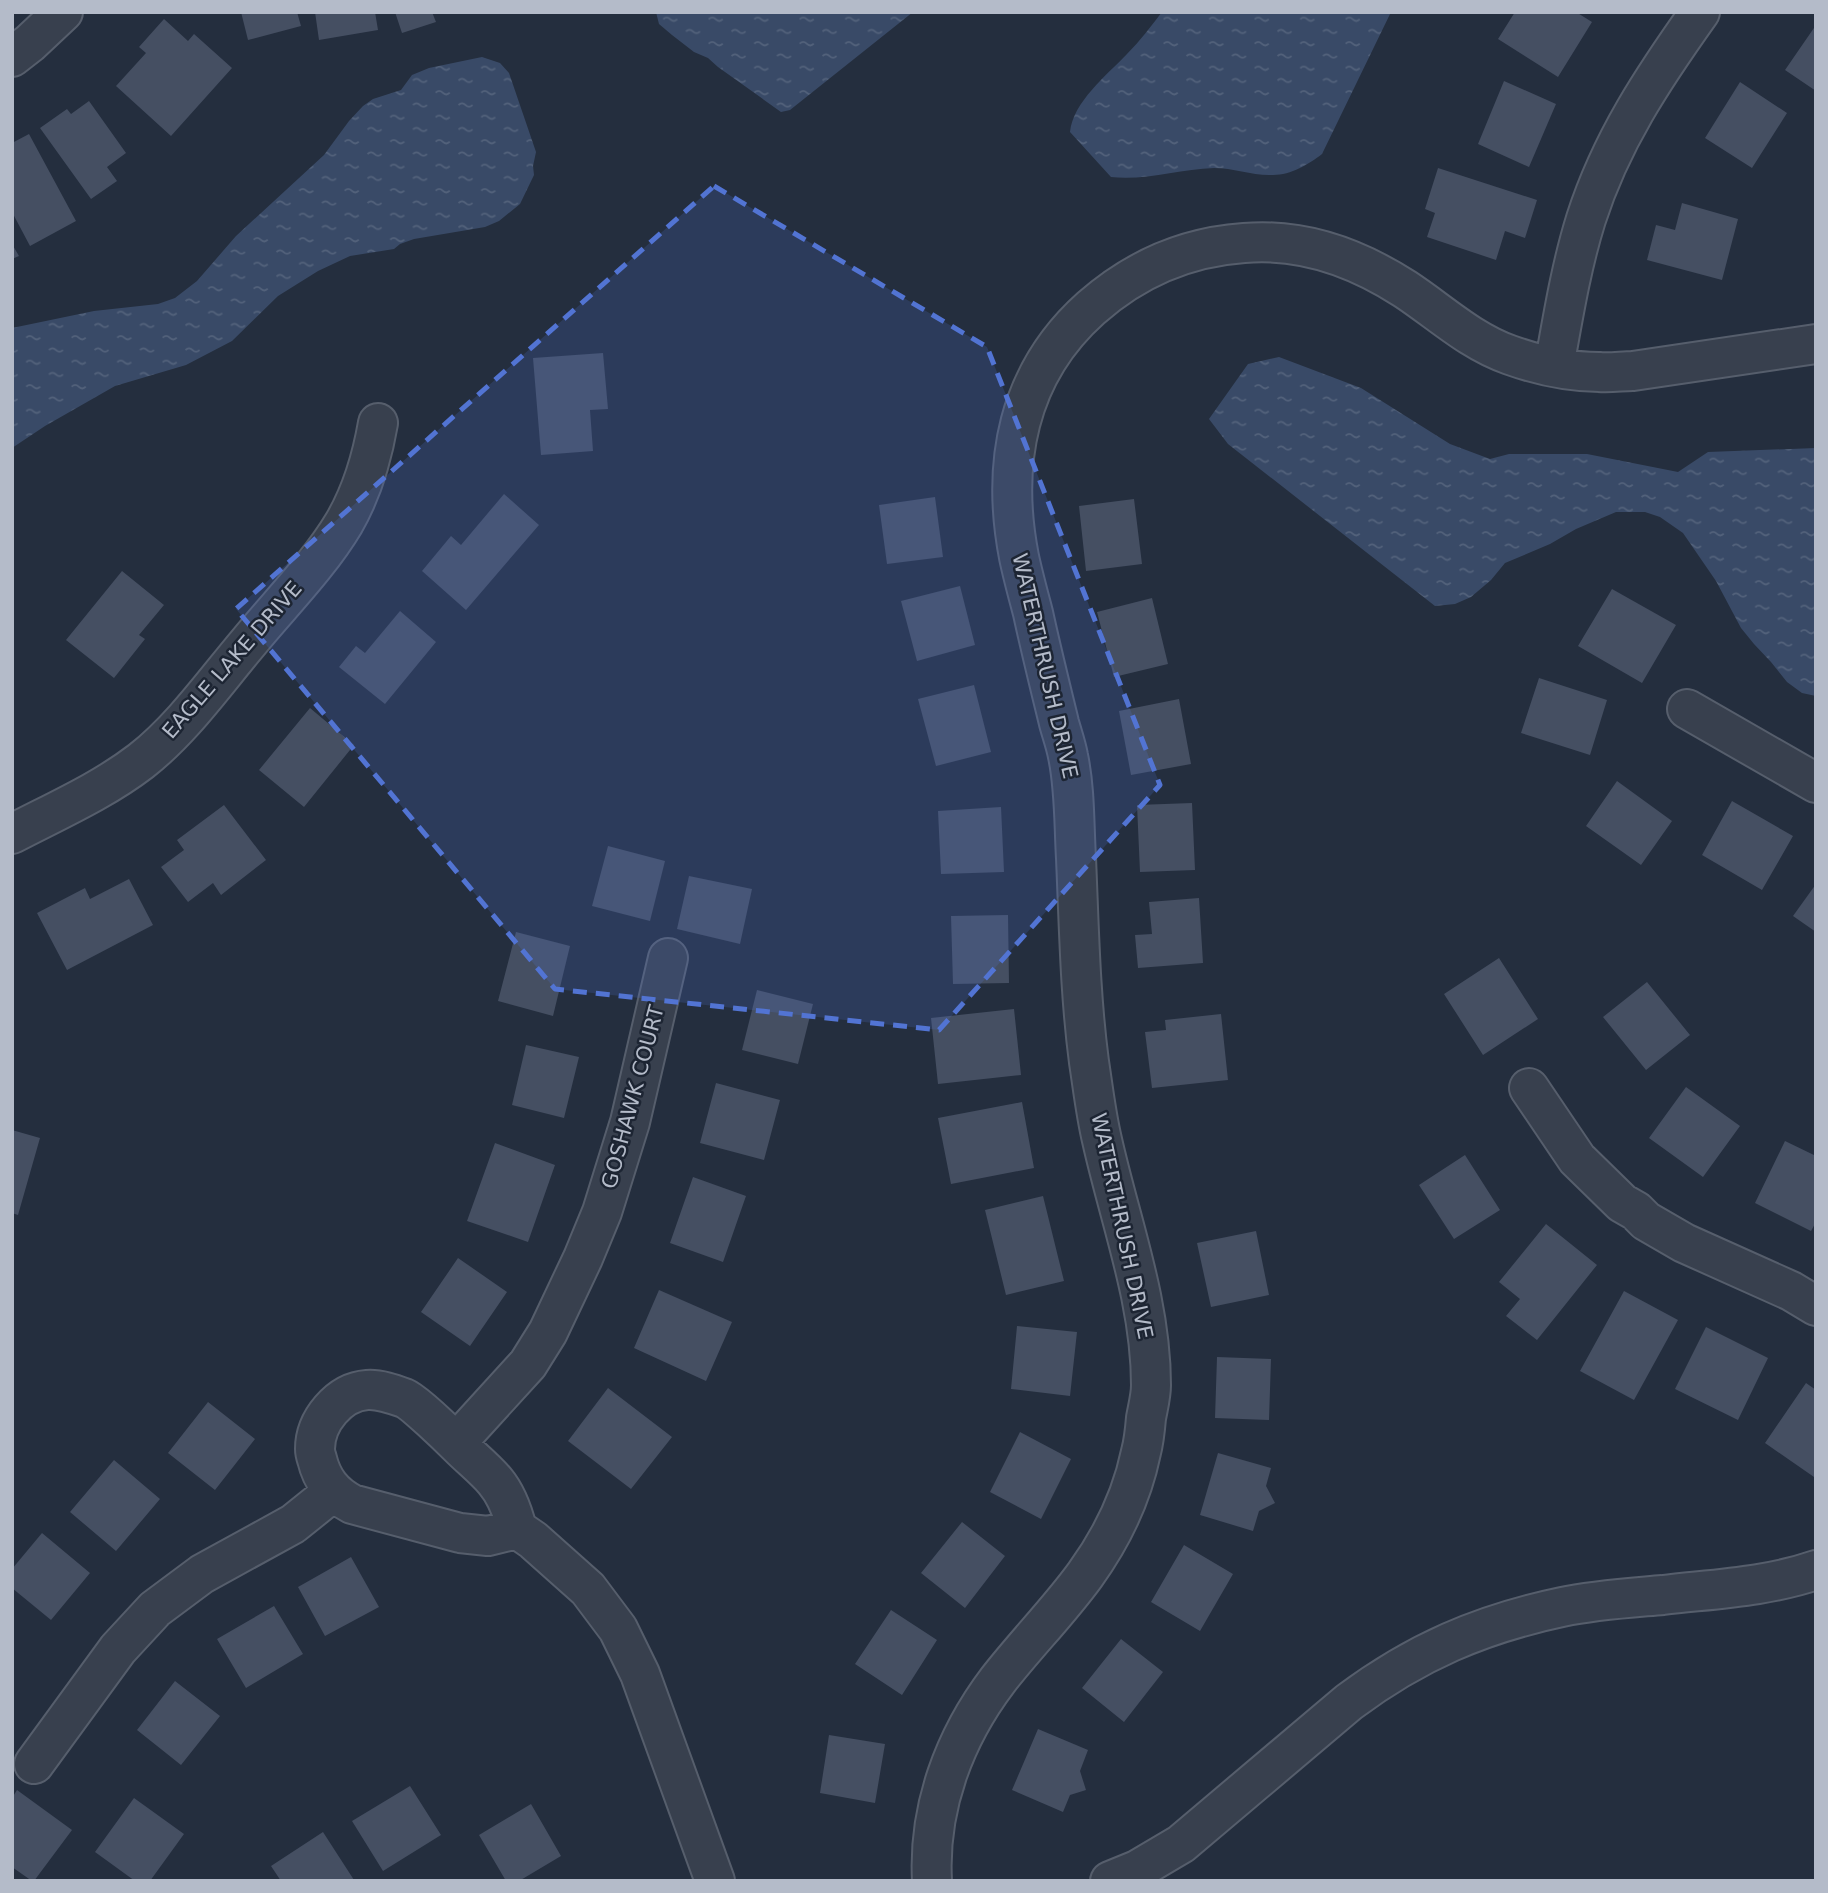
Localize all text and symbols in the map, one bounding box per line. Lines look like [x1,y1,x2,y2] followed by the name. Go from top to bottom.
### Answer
[1007,551,1083,781] street label: WATERTHRUSH DRIVE
[157,577,307,743] street label: EAGLE LAKE DRIVE
[597,1003,669,1191] street label: GOSHAWK COURT
[1086,1111,1158,1341] street label: WATERTHRUSH DRIVE

